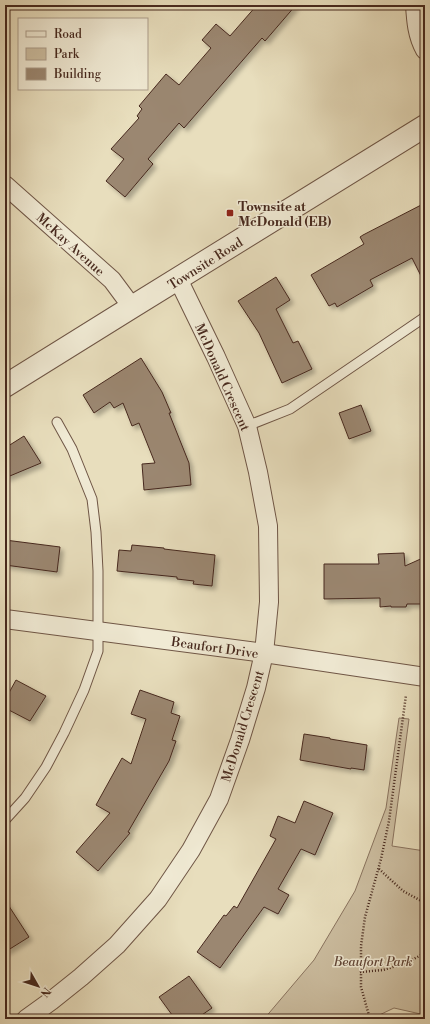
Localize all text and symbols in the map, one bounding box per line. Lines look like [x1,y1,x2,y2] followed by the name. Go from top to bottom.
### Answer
[18,18,148,90] legend
[54,27,82,42] text: Road
[54,47,80,62] text: Park
[53,67,102,82] text: Building
[238,199,331,230] place label: Townsite at McDonald (EB)
[225,208,235,218] marker: Townsite at McDonald (EB)
[33,210,108,280] street label: McKay Avenue
[165,234,247,293] street label: Townsite Road
[191,321,253,434] street label: McDonald Crescent
[169,634,260,662] street label: Beaufort Drive
[218,668,268,784] street label: McDonald Crescent
[332,954,413,970] park label: Beaufort Park
[18,966,58,1006] north arrow
[37,984,53,1000] text: N

